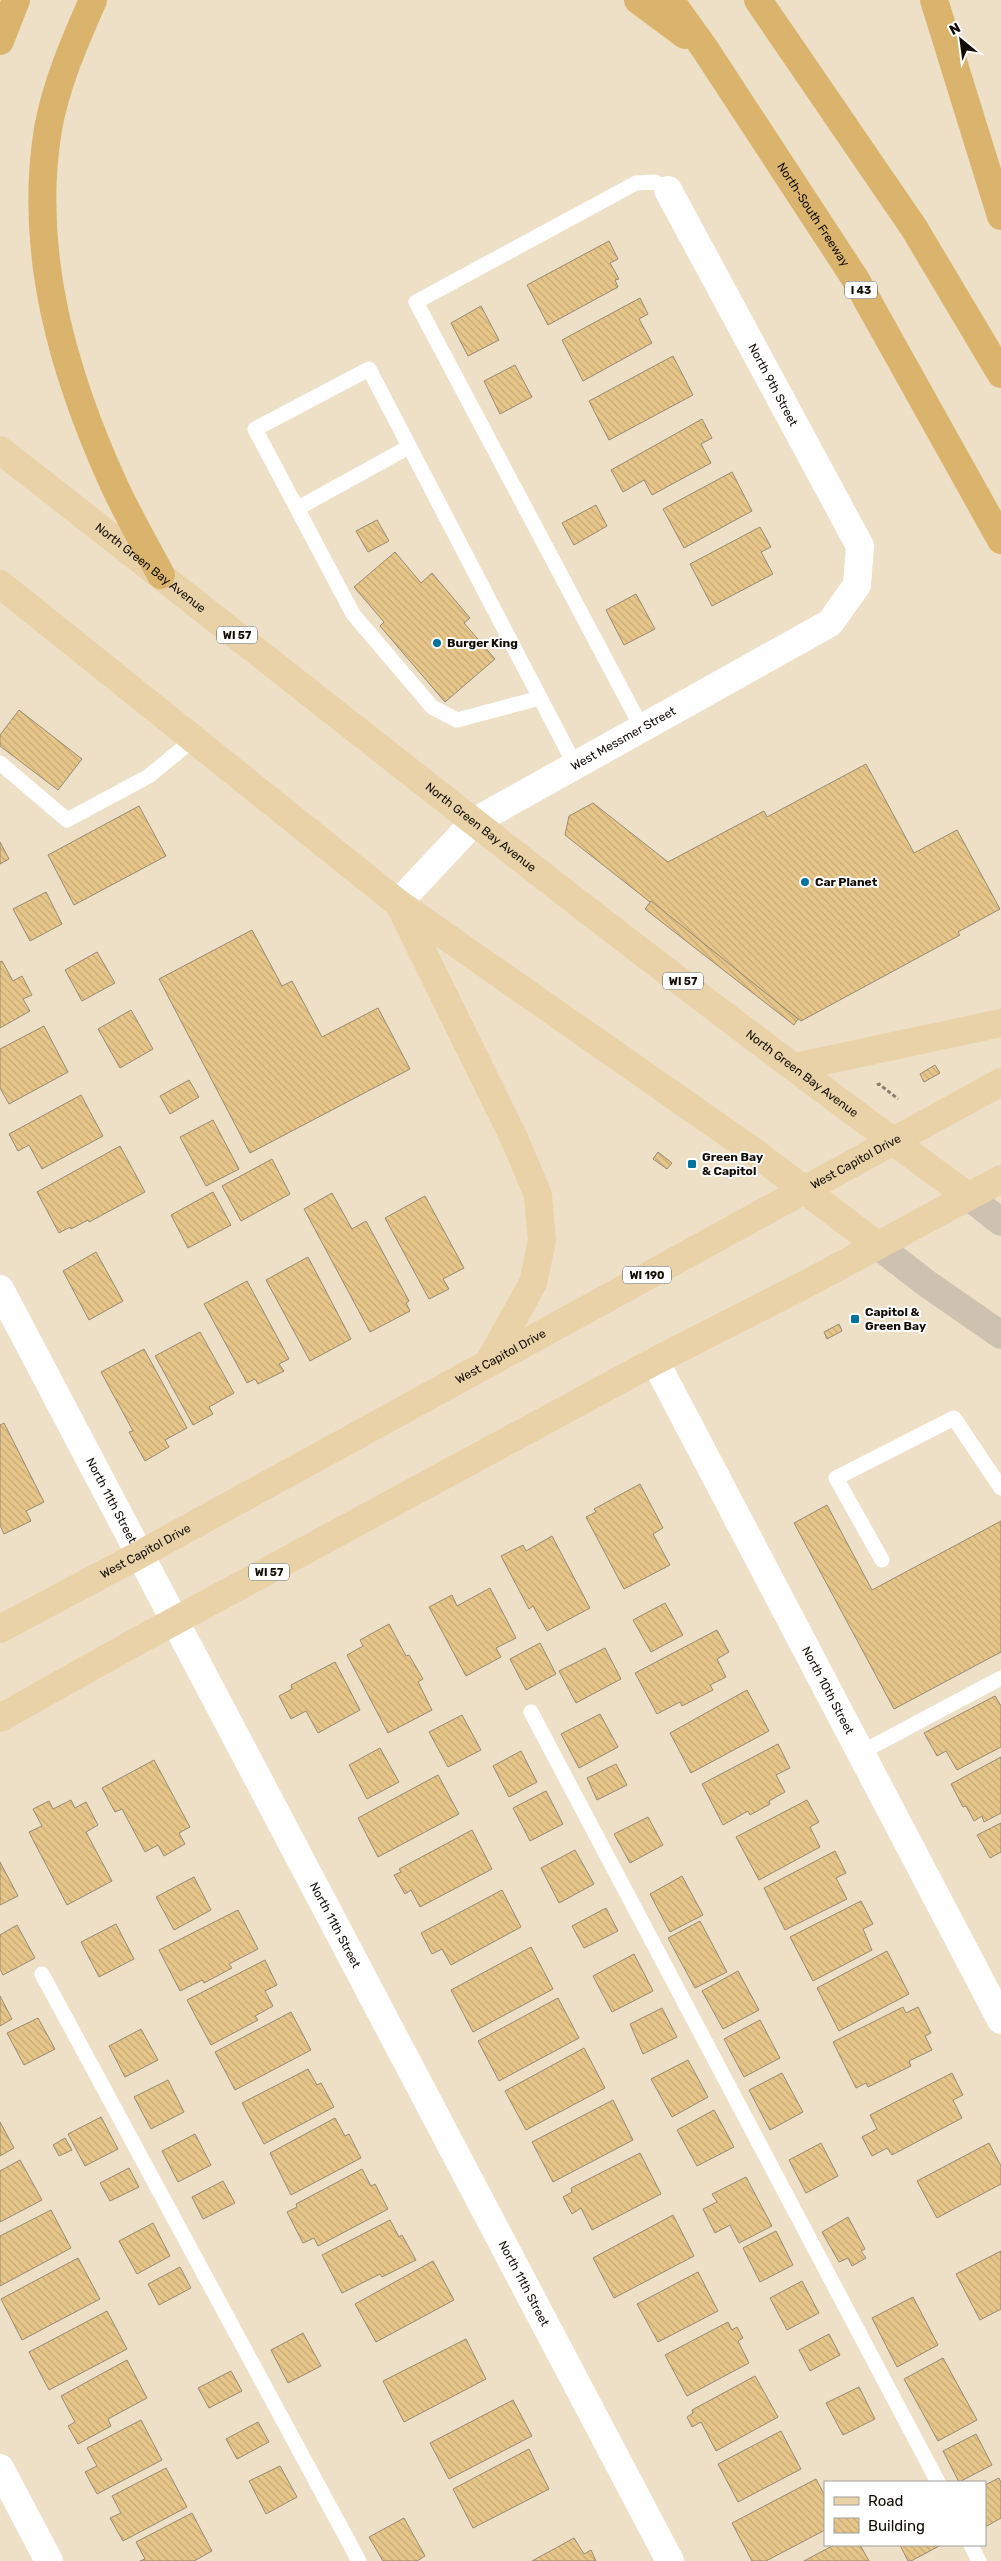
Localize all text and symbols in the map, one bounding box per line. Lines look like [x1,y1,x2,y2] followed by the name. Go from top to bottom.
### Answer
[936,15,986,65] north arrow
[946,19,963,39] text: N
[774,160,852,269] street label: North-South Freeway
[845,282,877,298] road number: I 43
[745,341,801,429] street label: North 9th Street
[92,520,209,616] street label: North Green Bay Avenue
[217,626,257,644] road number: WI 57
[447,636,518,650] place label: Burger King
[431,637,443,649] marker: Burger King
[568,704,678,773] street label: West Messmer Street
[423,780,539,875] street label: North Green Bay Avenue
[815,875,878,889] place label: Car Planet
[799,876,811,888] marker: Car Planet
[663,972,703,989] road number: WI 57
[743,1027,861,1120] street label: North Green Bay Avenue
[808,1131,904,1192] street label: West Capitol Drive
[702,1150,763,1178] place label: Green Bay & Capitol
[686,1158,698,1170] marker: Green Bay & Capitol
[623,1266,671,1284] road number: WI 190
[865,1305,926,1333] place label: Capitol & Green Bay
[849,1313,861,1325] marker: Capitol & Green Bay
[453,1326,549,1387] street label: West Capitol Drive
[83,1455,140,1546] street label: North 11th Street
[98,1521,193,1581] street label: West Capitol Drive
[249,1564,289,1580] road number: WI 57
[799,1644,857,1737] street label: North 10th Street
[307,1880,363,1971] street label: North 11th Street
[496,2238,552,2329] street label: North 11th Street
[824,2481,986,2546] legend
[868,2492,904,2510] text: Road
[868,2517,925,2535] text: Building

